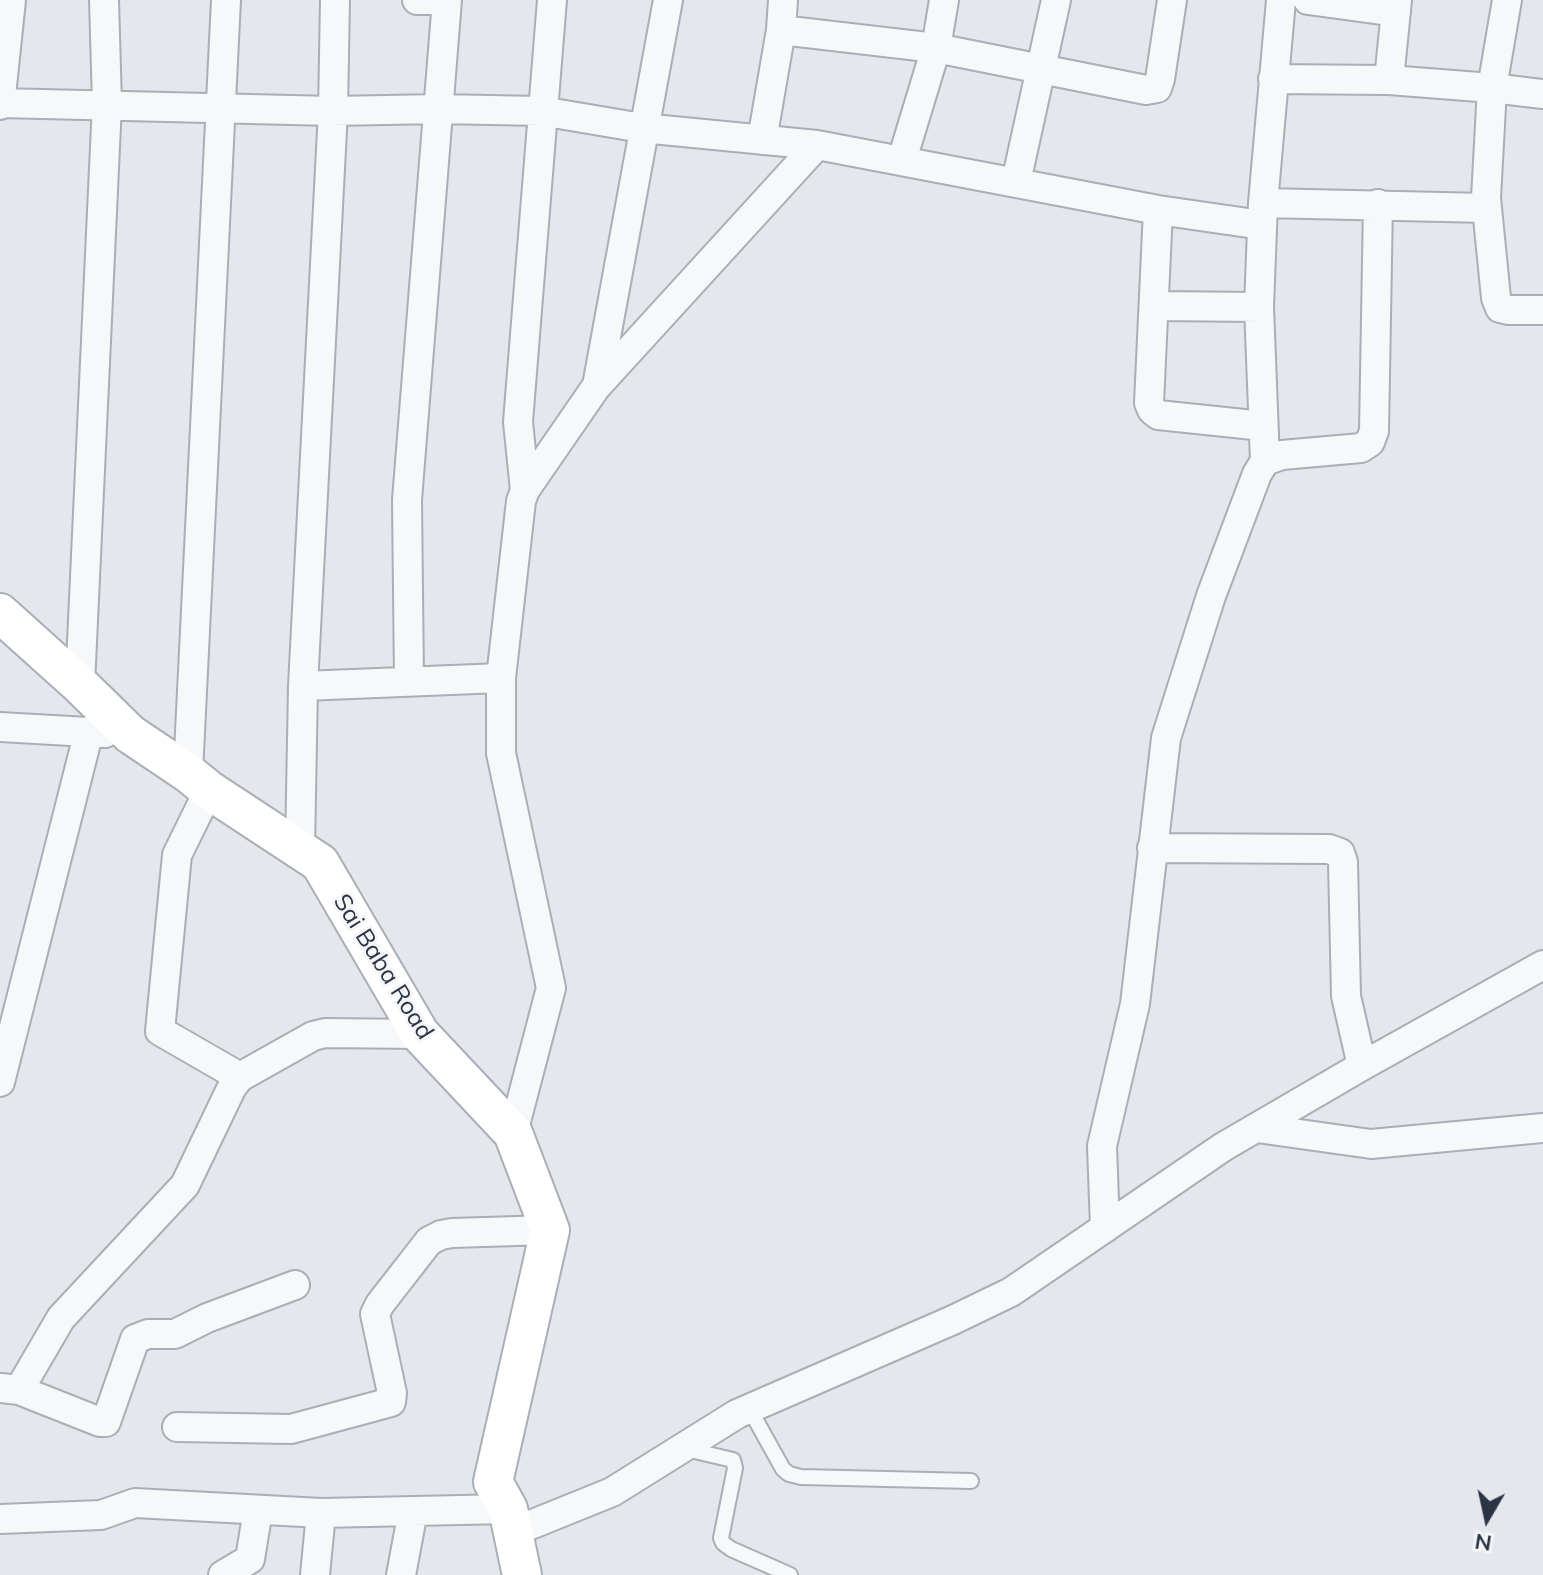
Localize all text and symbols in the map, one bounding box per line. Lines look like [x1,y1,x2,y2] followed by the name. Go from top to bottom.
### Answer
[327,889,439,1045] street label: Sai Baba Road
[1447,1479,1527,1559] north arrow
[1473,1528,1494,1558] text: N

